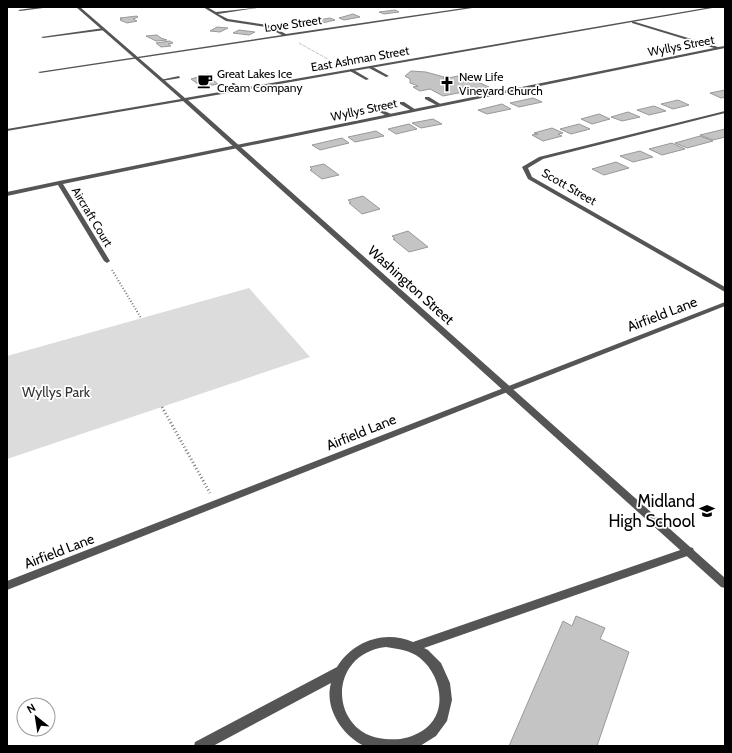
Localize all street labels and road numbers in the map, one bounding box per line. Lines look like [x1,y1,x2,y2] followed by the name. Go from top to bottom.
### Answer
[263,12,323,35] street label: Love Street
[646,32,715,59] street label: Wyllys Street
[310,42,410,75] street label: East Ashman Street
[329,95,398,124] street label: Wyllys Street
[539,165,599,208] street label: Scott Street
[69,184,116,249] street label: Aircraft Court
[364,242,458,329] street label: Washington Street
[624,292,700,336] street label: Airfield Lane
[323,410,399,454] street label: Airfield Lane
[21,529,97,573] street label: Airfield Lane

